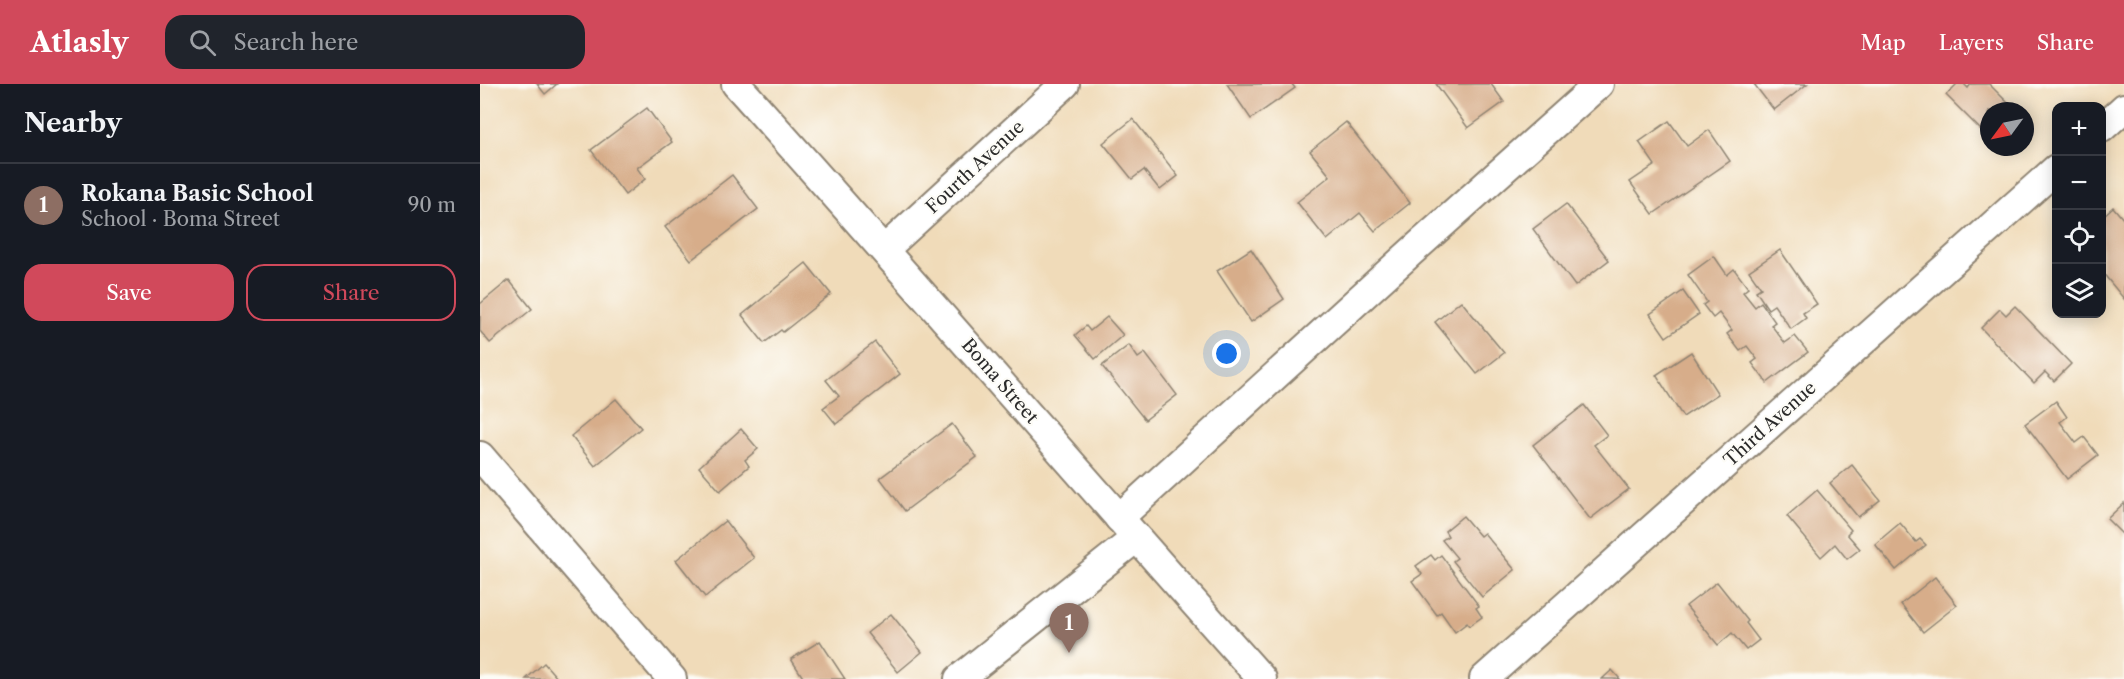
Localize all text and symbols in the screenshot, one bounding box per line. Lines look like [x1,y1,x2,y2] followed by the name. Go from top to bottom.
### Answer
[165,15,585,69] search box
[30,25,129,59] text: Atlasly
[186,26,219,59] icon: search
[234,29,358,56] text: Search here
[1861,30,1906,55] text: Map
[1939,30,2004,55] text: Layers
[2037,30,2094,55] text: Share
[1980,102,2034,156] north arrow
[2052,102,2106,318] map controls
[2052,102,2106,156] button: +
[24,107,122,139] text: Nearby
[921,116,1029,218] street label: Fourth Avenue
[2052,156,2106,210] button: −
[81,180,314,207] text: Rokana Basic School
[39,193,48,217] text: 1
[408,193,456,217] text: 90 m
[81,207,280,231] text: School · Boma Street
[2052,210,2106,264] button: locate
[24,264,234,321] button: Save
[246,264,456,321] button: Share
[2052,264,2106,318] button: layers
[957,334,1043,428] street label: Boma Street
[1212,339,1241,368] your location
[1719,377,1821,471] street label: Third Avenue
[1050,604,1088,653] pin: 1

